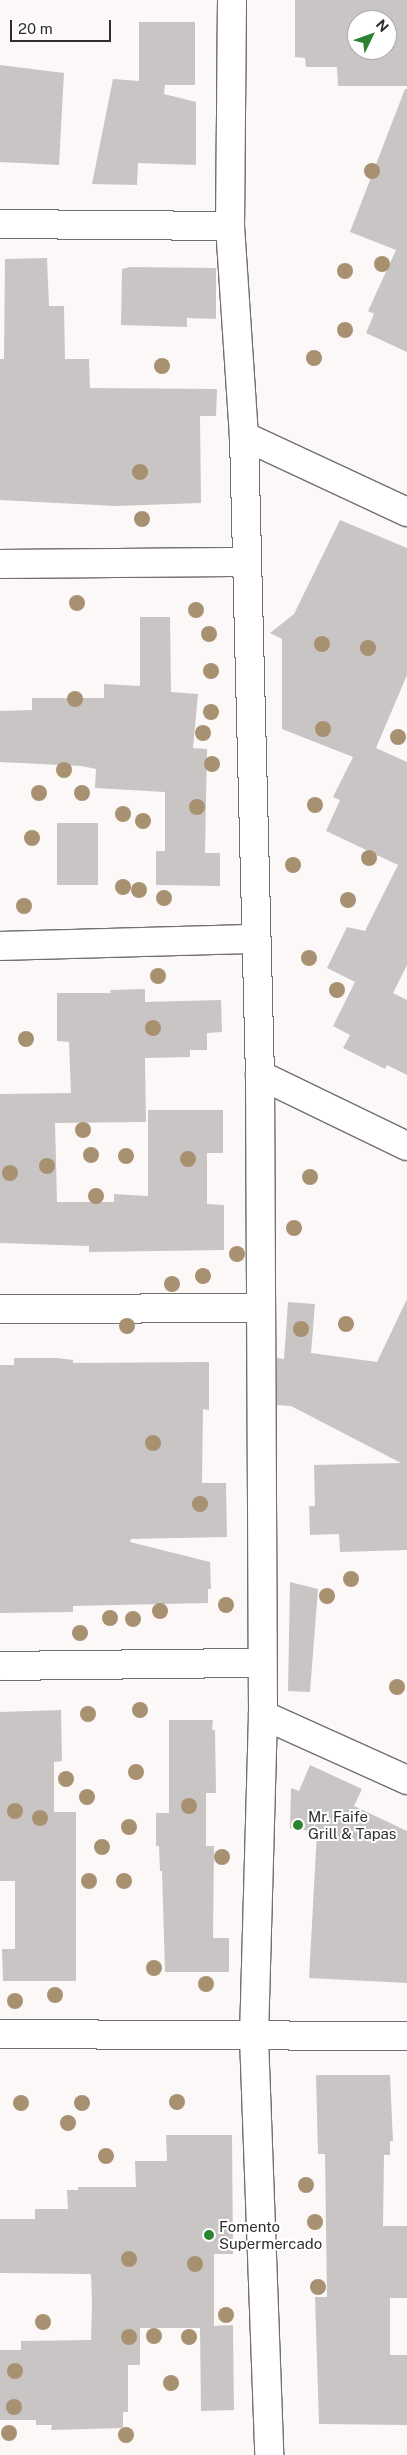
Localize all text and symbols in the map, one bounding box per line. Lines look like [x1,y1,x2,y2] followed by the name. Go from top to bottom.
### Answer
[12,10,114,42] scale bar
[347,10,397,60] north arrow
[373,16,392,35] text: N
[18,20,53,37] text: 20 m
[308,1807,396,1842] place label: Mr. Faife Grill & Tapas
[292,1819,304,1831] marker: Mr. Faife Grill & Tapas
[219,2217,322,2252] place label: Fomento Supermercado
[203,2229,215,2241] marker: Fomento Supermercado

